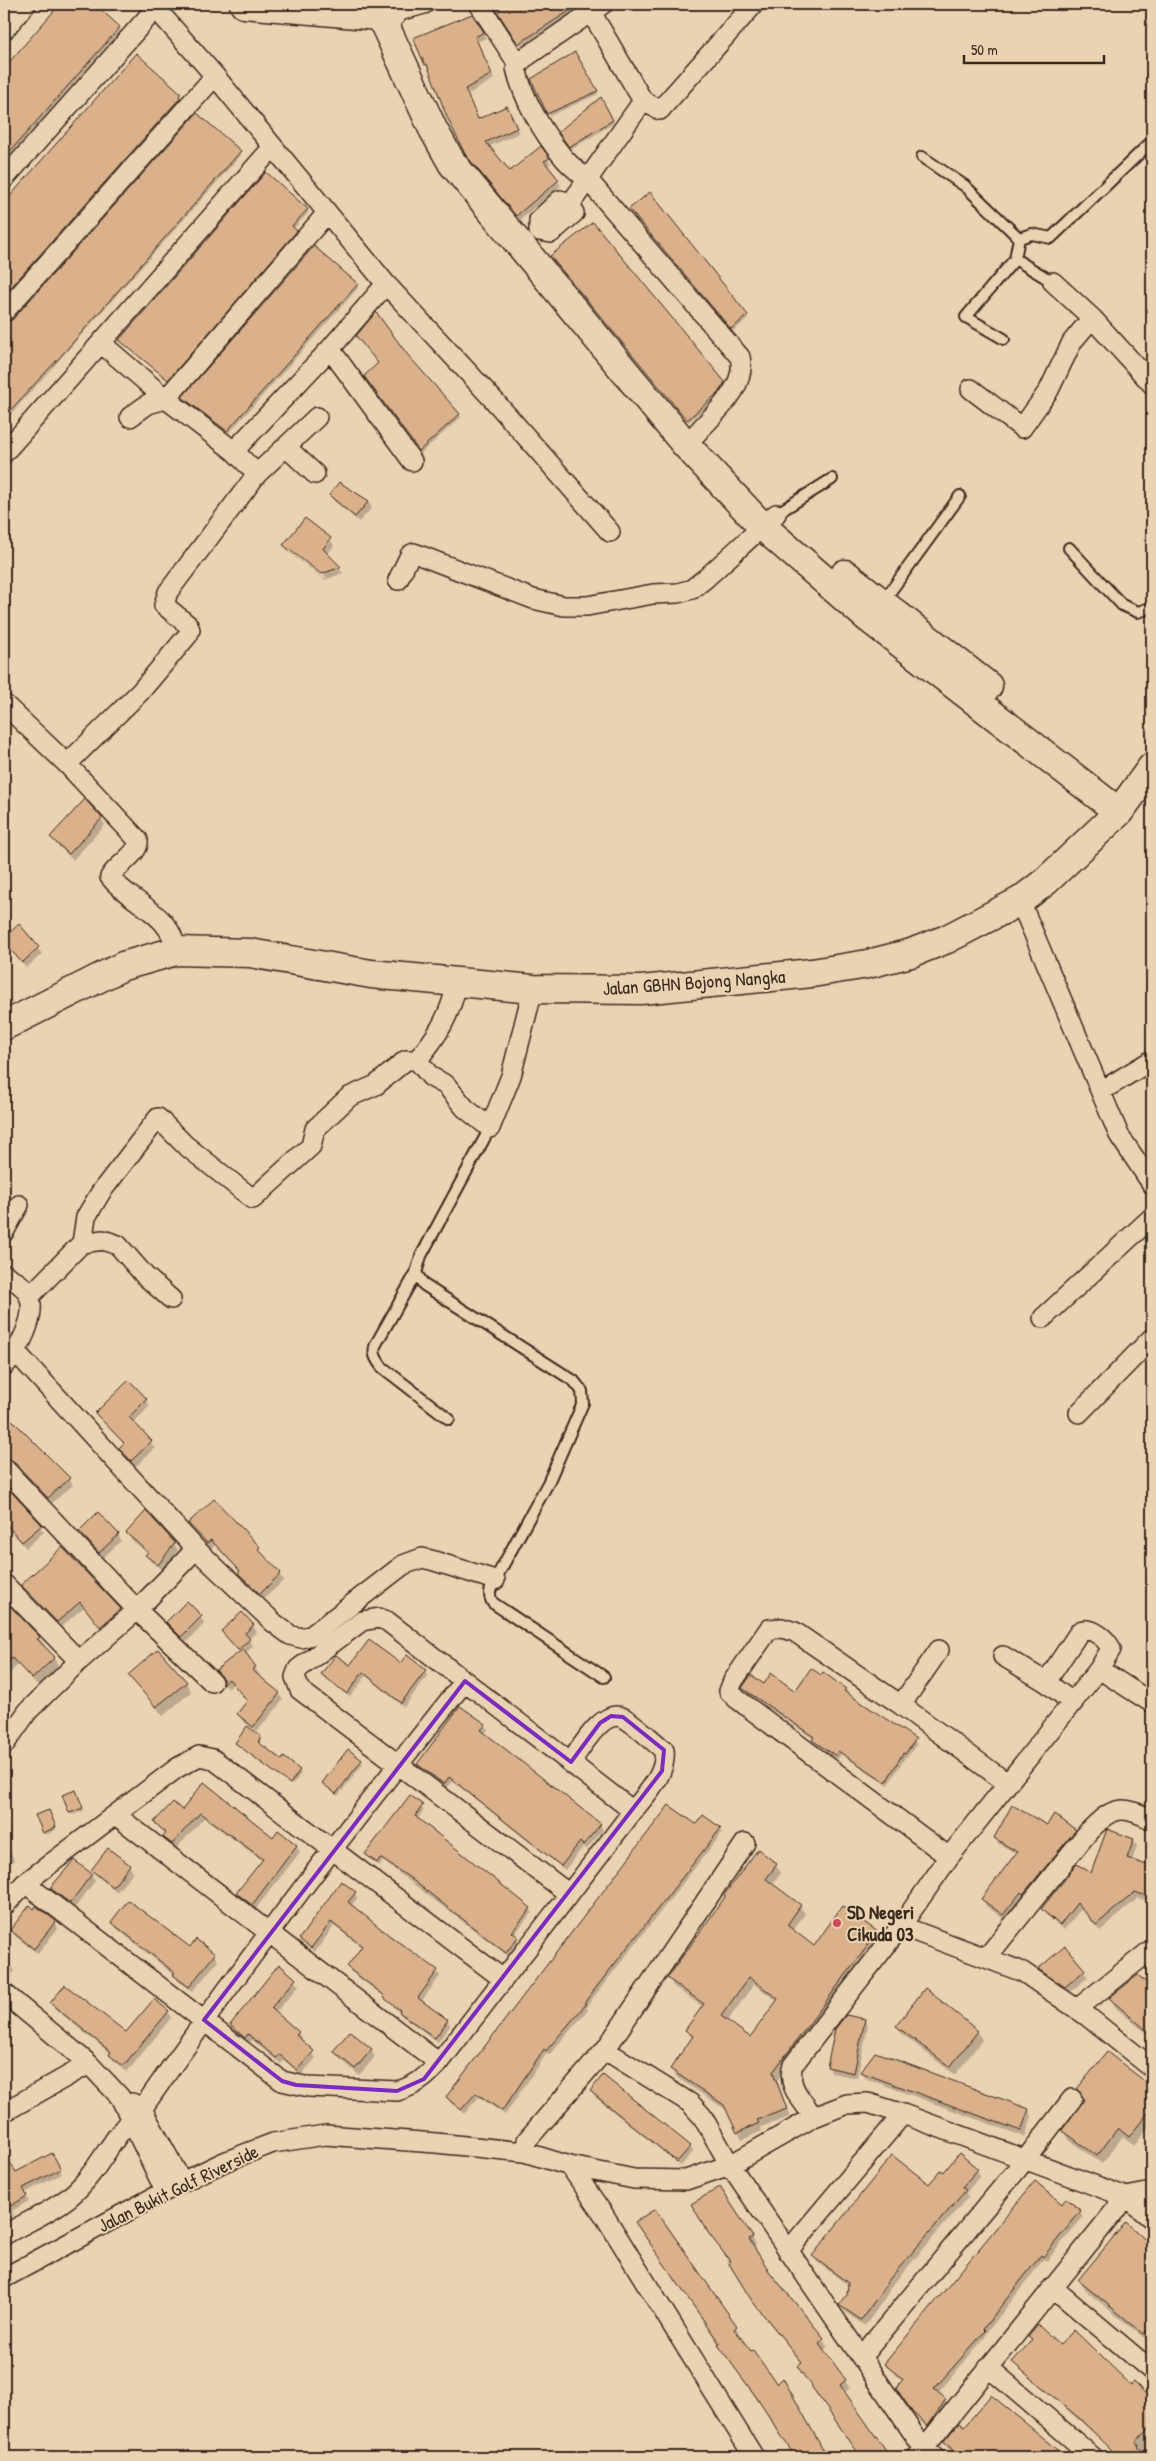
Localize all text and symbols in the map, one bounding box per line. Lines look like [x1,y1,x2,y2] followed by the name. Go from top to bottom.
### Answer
[964,32,1104,64] scale bar
[971,39,998,60] text: 50 m
[602,963,787,1001] street label: Jalan GBHN Bojong Nangka
[847,1899,914,1947] place label: SD Negeri Cikuda 03
[831,1917,843,1929] marker: SD Negeri Cikuda 03
[94,2138,263,2238] street label: Jalan Bukit Golf Riverside

